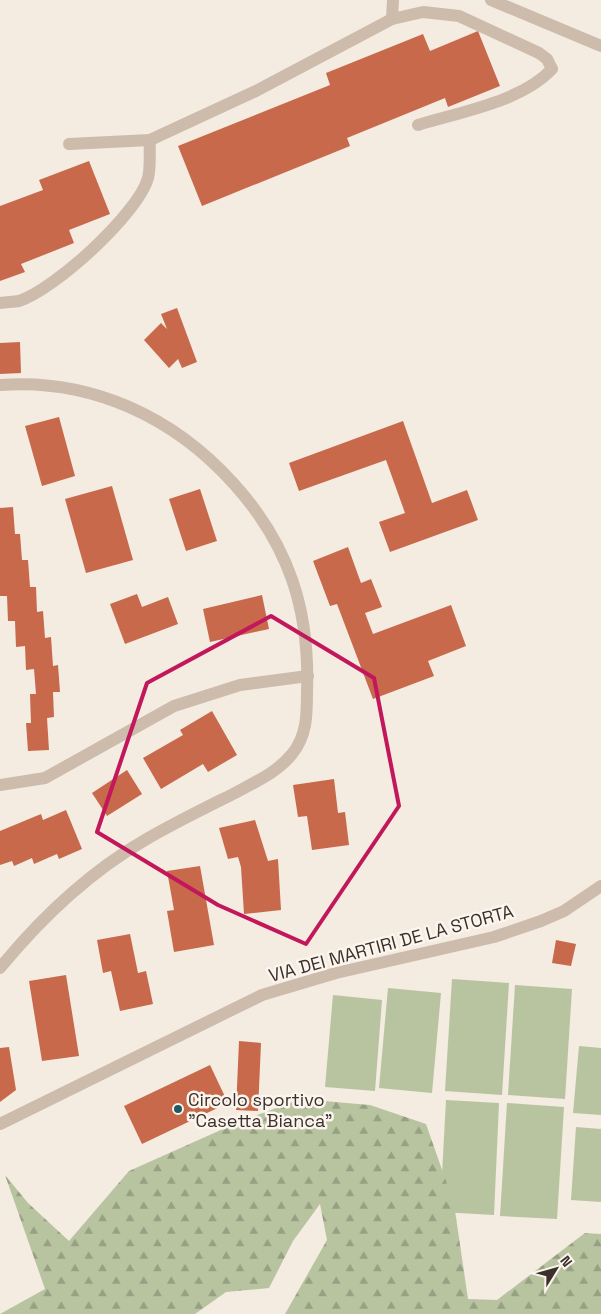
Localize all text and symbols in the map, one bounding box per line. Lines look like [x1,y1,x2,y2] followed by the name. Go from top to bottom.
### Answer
[266,899,516,987] street label: VIA DEI MARTIRI DE LA STORTA
[188,1088,332,1132] place label: Circolo sportivo "Casetta Bianca"
[172,1103,184,1115] marker: Circolo sportivo "Casetta Bianca"
[531,1244,581,1294] north arrow
[556,1252,576,1270] text: N

